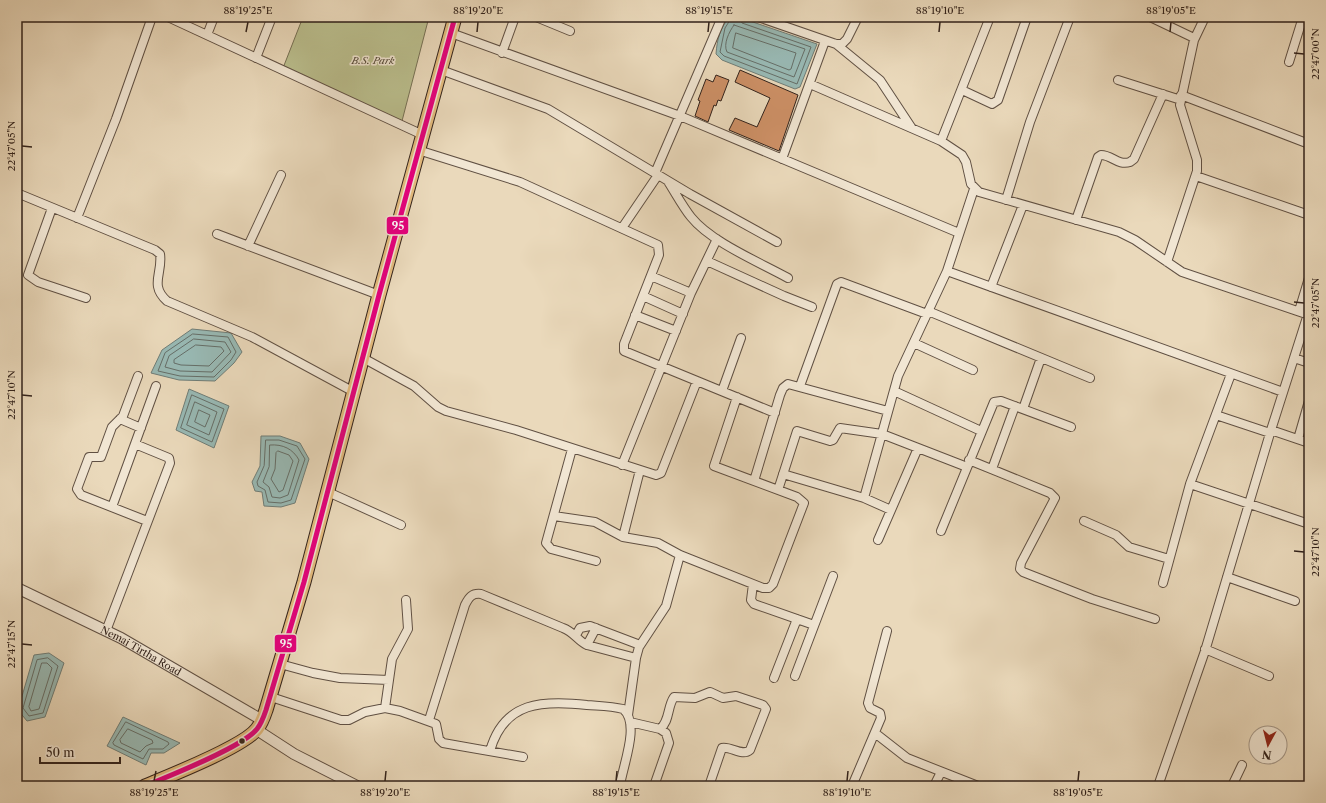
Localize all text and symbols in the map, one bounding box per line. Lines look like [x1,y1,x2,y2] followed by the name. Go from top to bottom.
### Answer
[223,4,273,17] text: 88°19'25"E
[453,4,503,17] text: 88°19'20"E
[685,4,733,17] text: 88°19'15"E
[916,4,964,17] text: 88°19'10"E
[1146,4,1196,17] text: 88°19'05"E
[1309,28,1322,80] text: 22°47'00"N
[350,54,395,67] park label: B.S. Park
[5,121,18,171] text: 22°47'05"N
[386,216,409,235] line badge: 95
[392,219,404,233] text: 95
[1309,278,1322,328] text: 22°47'05"N
[5,370,18,420] text: 22°47'10"N
[1309,527,1322,577] text: 22°47'10"N
[5,620,18,668] text: 22°47'15"N
[98,623,184,679] street label: Nemai Tirtha Road
[274,634,297,653] line badge: 95
[280,637,292,651] text: 95
[1248,725,1288,765] north arrow
[237,736,247,746] unlabelled marker
[40,739,120,765] scale bar
[46,745,75,760] text: 50 m
[1261,747,1272,762] text: N
[129,786,179,799] text: 88°19'25"E
[360,786,410,799] text: 88°19'20"E
[592,786,640,799] text: 88°19'15"E
[823,786,871,799] text: 88°19'10"E
[1053,786,1103,799] text: 88°19'05"E

